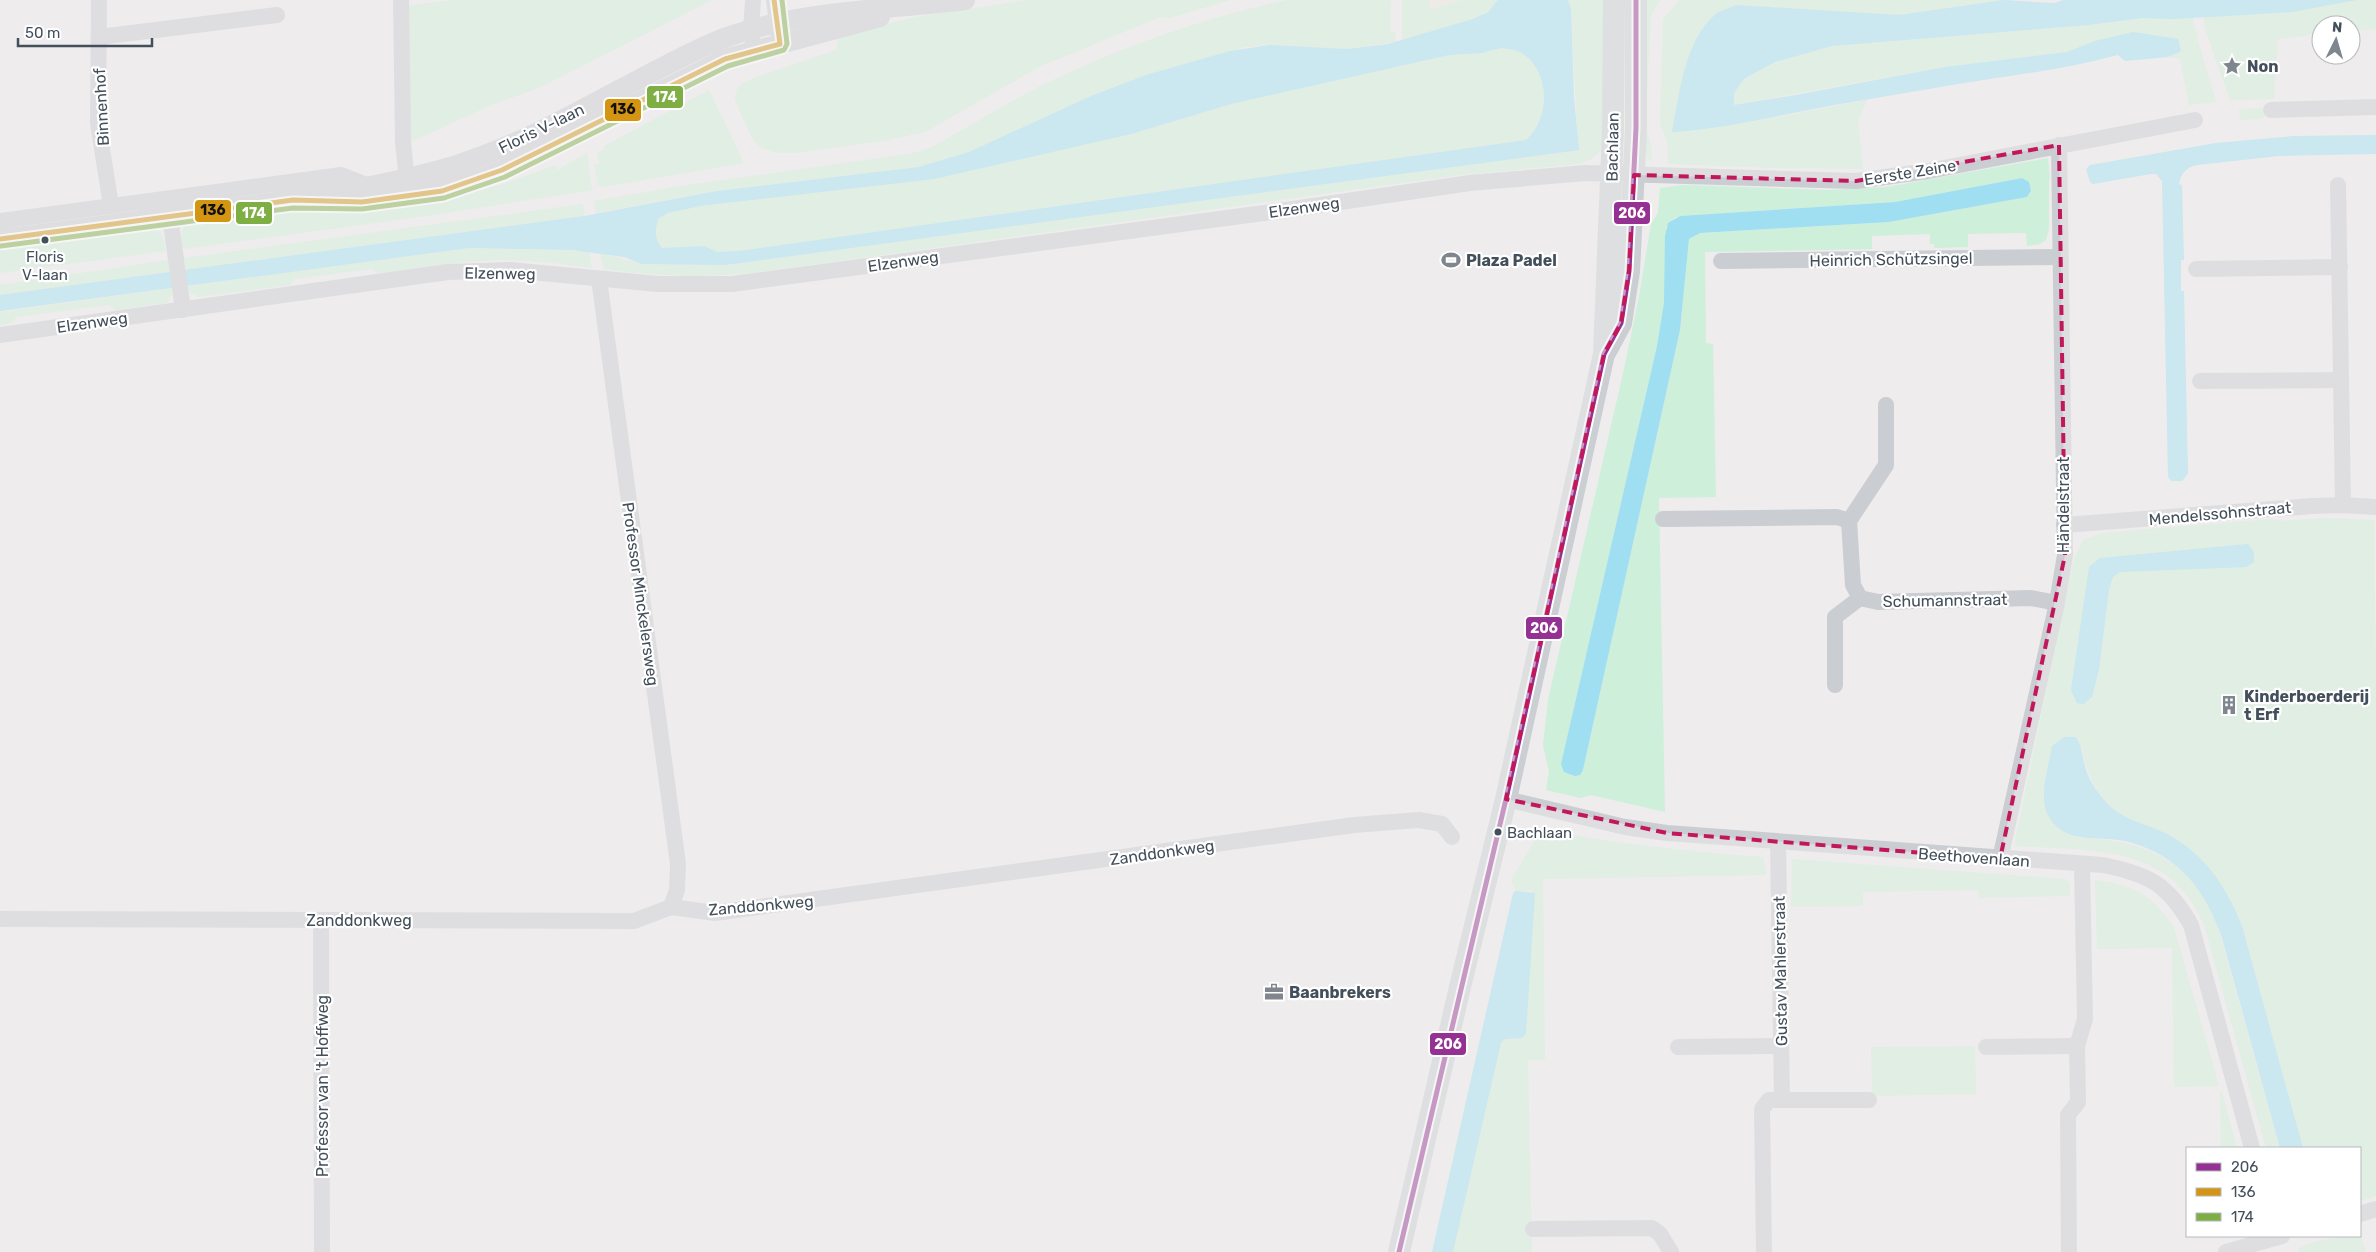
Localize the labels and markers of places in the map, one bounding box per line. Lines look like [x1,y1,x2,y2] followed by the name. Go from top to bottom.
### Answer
[2221,55,2243,77] place icon: Non
[2247,57,2279,76] place label: Non
[40,235,50,245] marker: Floris V-laan
[22,248,68,284] place label: Floris V-laan
[1440,249,1462,271] sports icon: Plaza Padel
[1466,251,1557,270] place label: Plaza Padel
[2244,687,2369,724] place label: Kinderboerderij t Erf
[2218,694,2240,716] building icon: Kinderboerderij t Erf
[1507,824,1572,842] place label: Bachlaan
[1493,827,1503,837] marker: Bachlaan
[1263,981,1285,1003] office icon: Baanbrekers
[1289,983,1391,1002] place label: Baanbrekers

